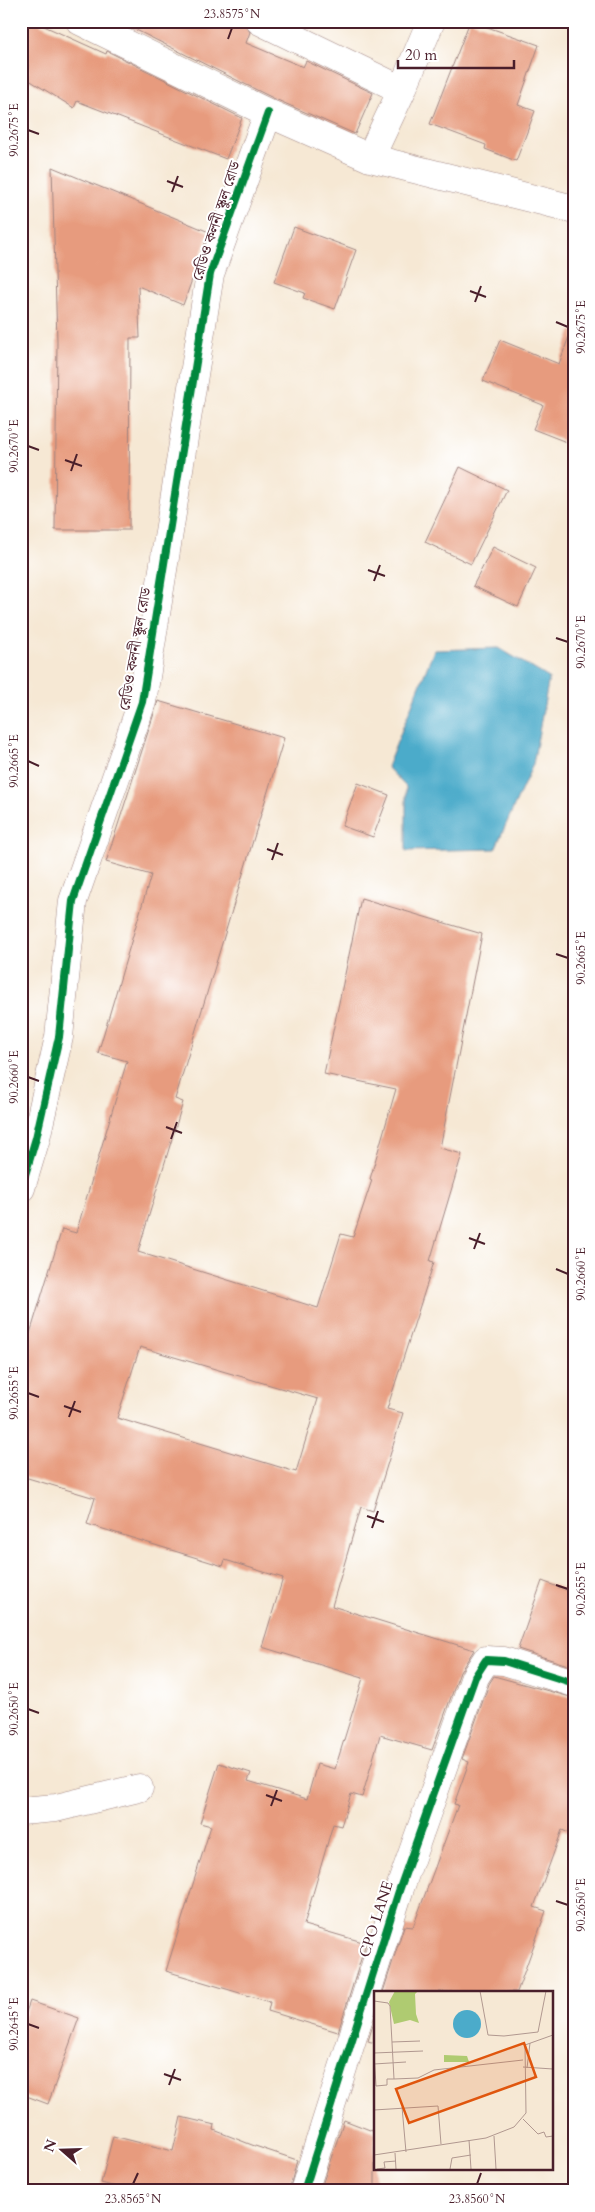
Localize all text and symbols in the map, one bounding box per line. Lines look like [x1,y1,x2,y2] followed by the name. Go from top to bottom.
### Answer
[204,6,261,22] text: 23.8575°N
[398,38,514,70] scale bar
[405,45,437,65] text: 20 m
[6,103,22,157] text: 90.2675°E
[187,158,245,283] street label: রেডিও কলনী স্কুল রোড
[573,300,589,354] text: 90.2675°E
[6,419,22,473] text: 90.2670°E
[114,585,156,712] street label: রেডিও কলনী স্কুল রোড
[573,615,589,669] text: 90.2670°E
[6,734,22,788] text: 90.2665°E
[573,931,589,985] text: 90.2665°E
[6,1050,22,1104] text: 90.2660°E
[573,1247,589,1301] text: 90.2660°E
[6,1366,22,1420] text: 90.2655°E
[573,1562,589,1616] text: 90.2655°E
[6,1682,22,1736] text: 90.2650°E
[354,1878,398,1960] street label: CPO LANE
[573,1878,589,1932] text: 90.2650°E
[374,1991,552,2170] inset map
[6,1997,22,2051] text: 90.2645°E
[38,2124,88,2174] north arrow
[39,2137,61,2155] text: N
[105,2191,162,2207] text: 23.8565°N
[449,2191,506,2207] text: 23.8560°N

